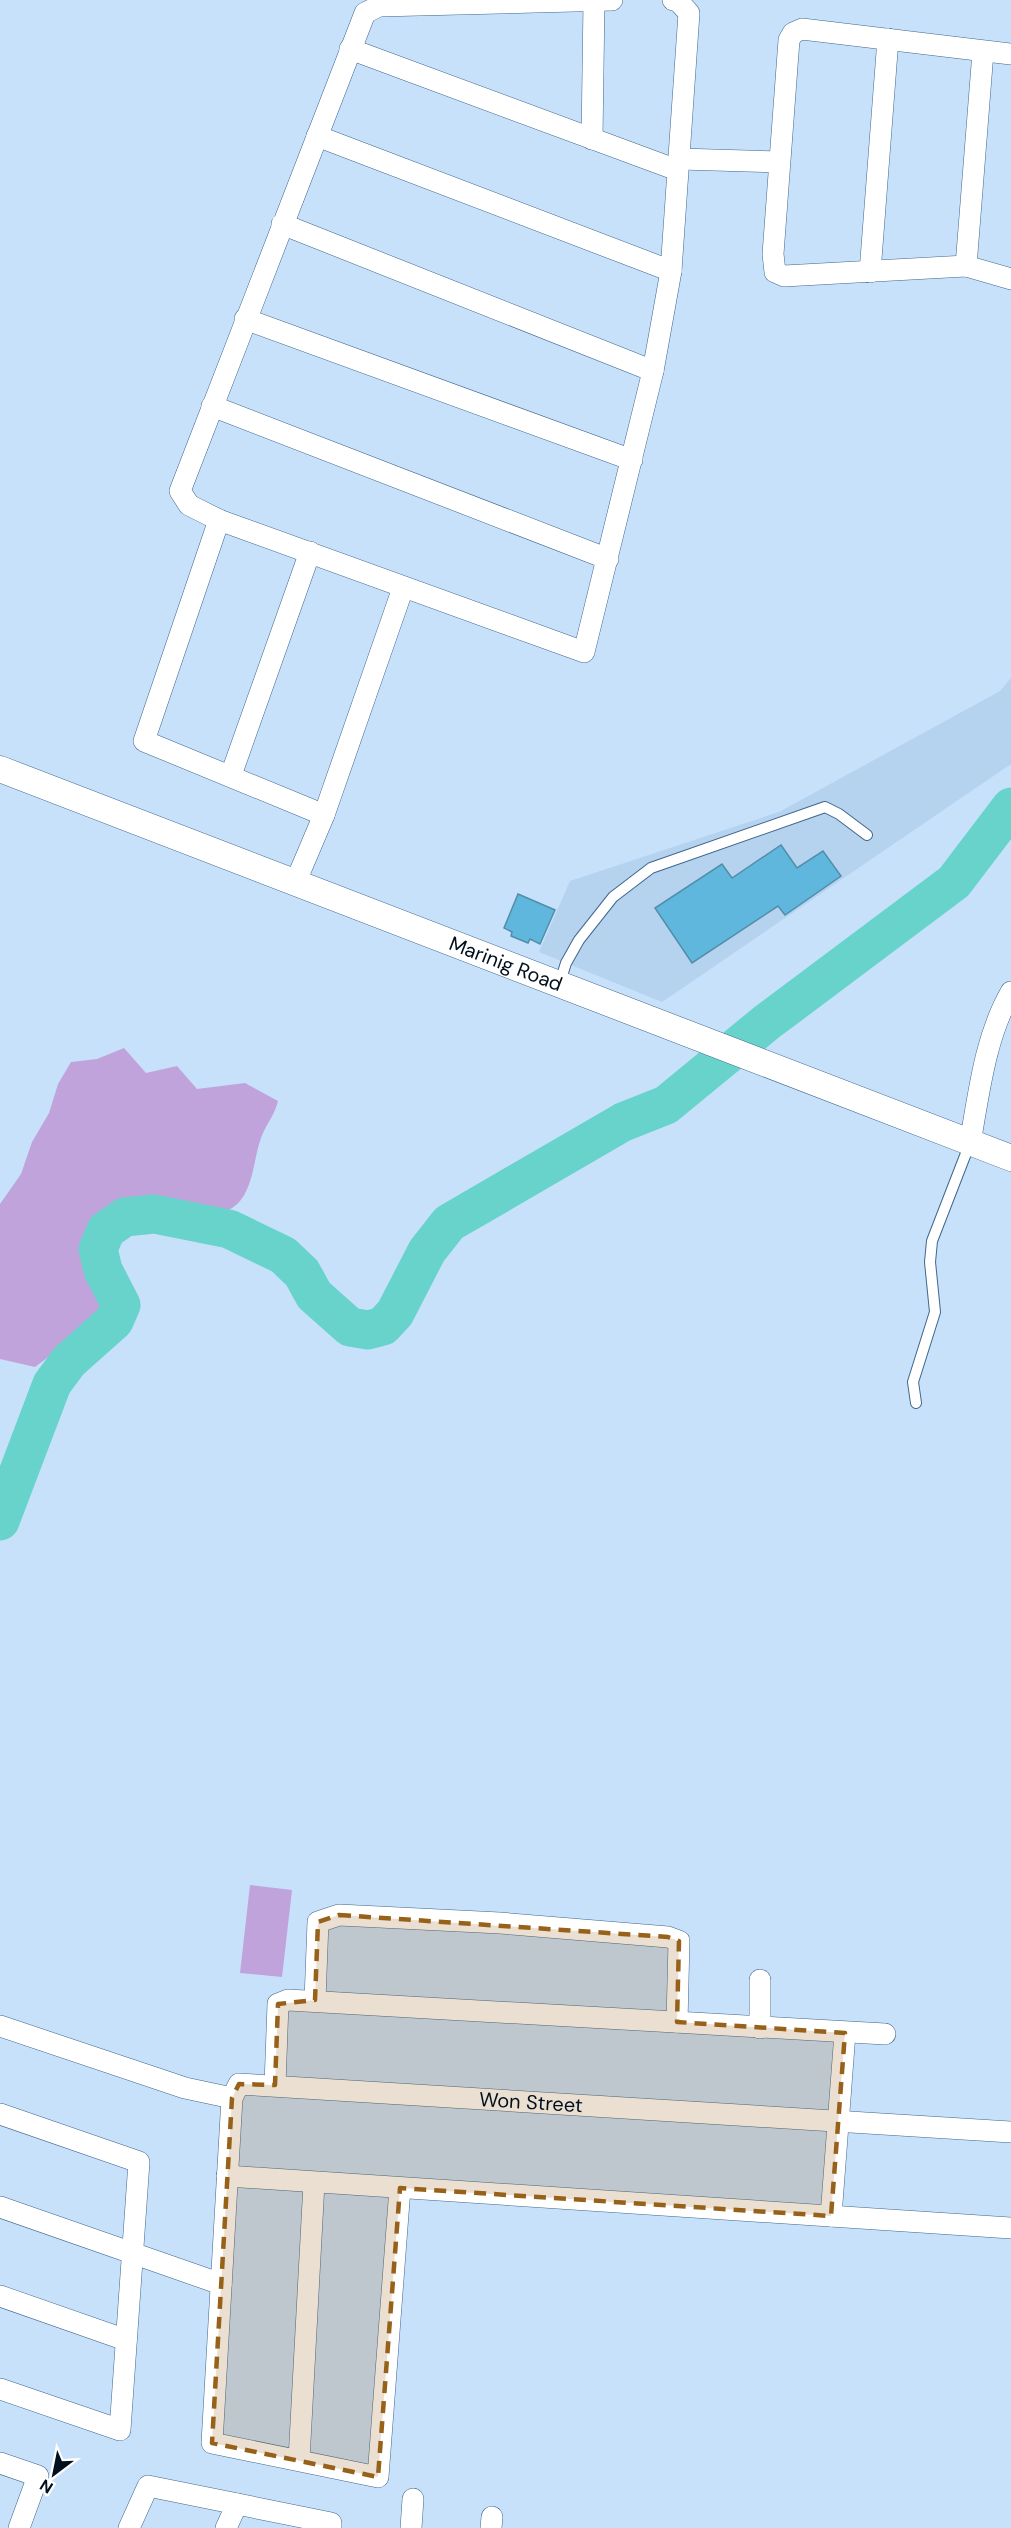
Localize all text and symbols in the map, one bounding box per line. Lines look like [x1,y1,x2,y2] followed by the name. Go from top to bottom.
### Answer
[445,930,566,997] street label: Marinig Road
[478,2086,584,2118] street label: Won Street
[24,2444,84,2504] north arrow
[36,2474,57,2498] text: N

